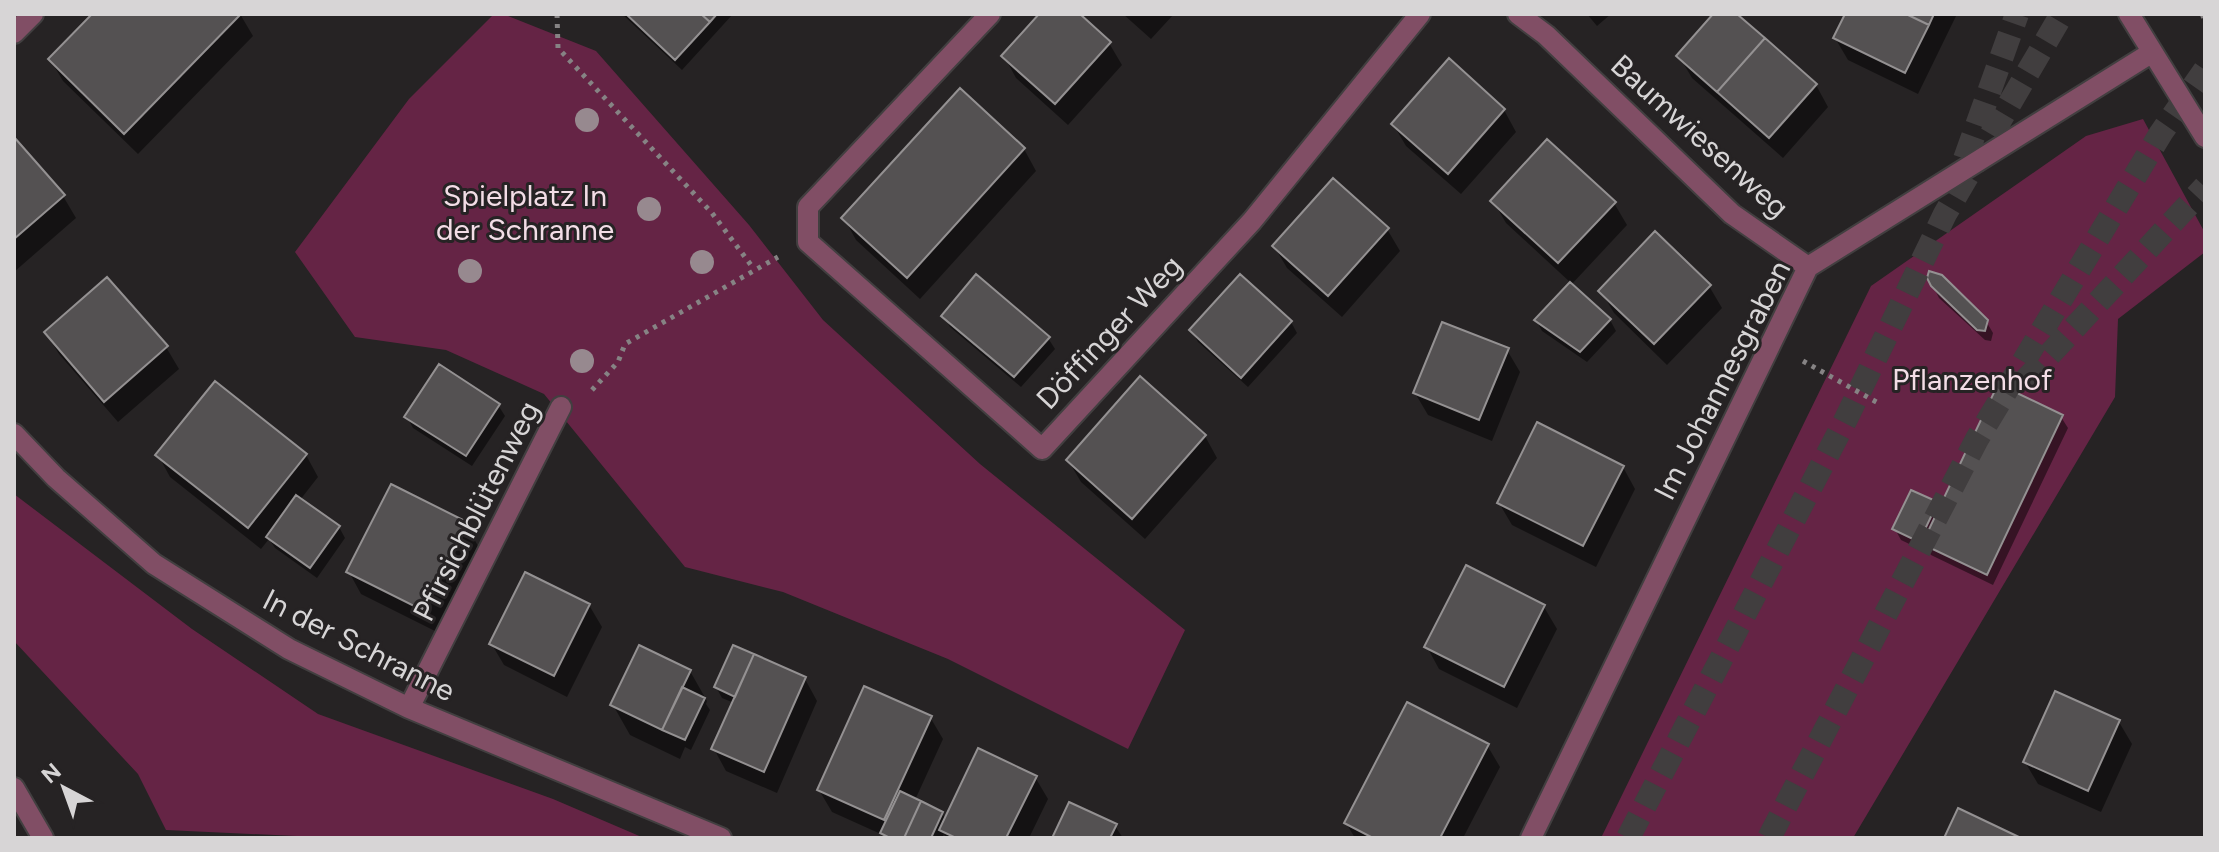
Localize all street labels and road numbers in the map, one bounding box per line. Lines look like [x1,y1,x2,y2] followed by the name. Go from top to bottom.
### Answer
[1603,46,1797,226] street label: Baumwiesenweg
[1028,247,1190,417] street label: Döffinger Weg
[1646,254,1798,506] street label: Im Johannesgraben
[405,395,547,627] street label: Pfirsichblütenweg
[257,581,461,709] street label: In der Schranne

